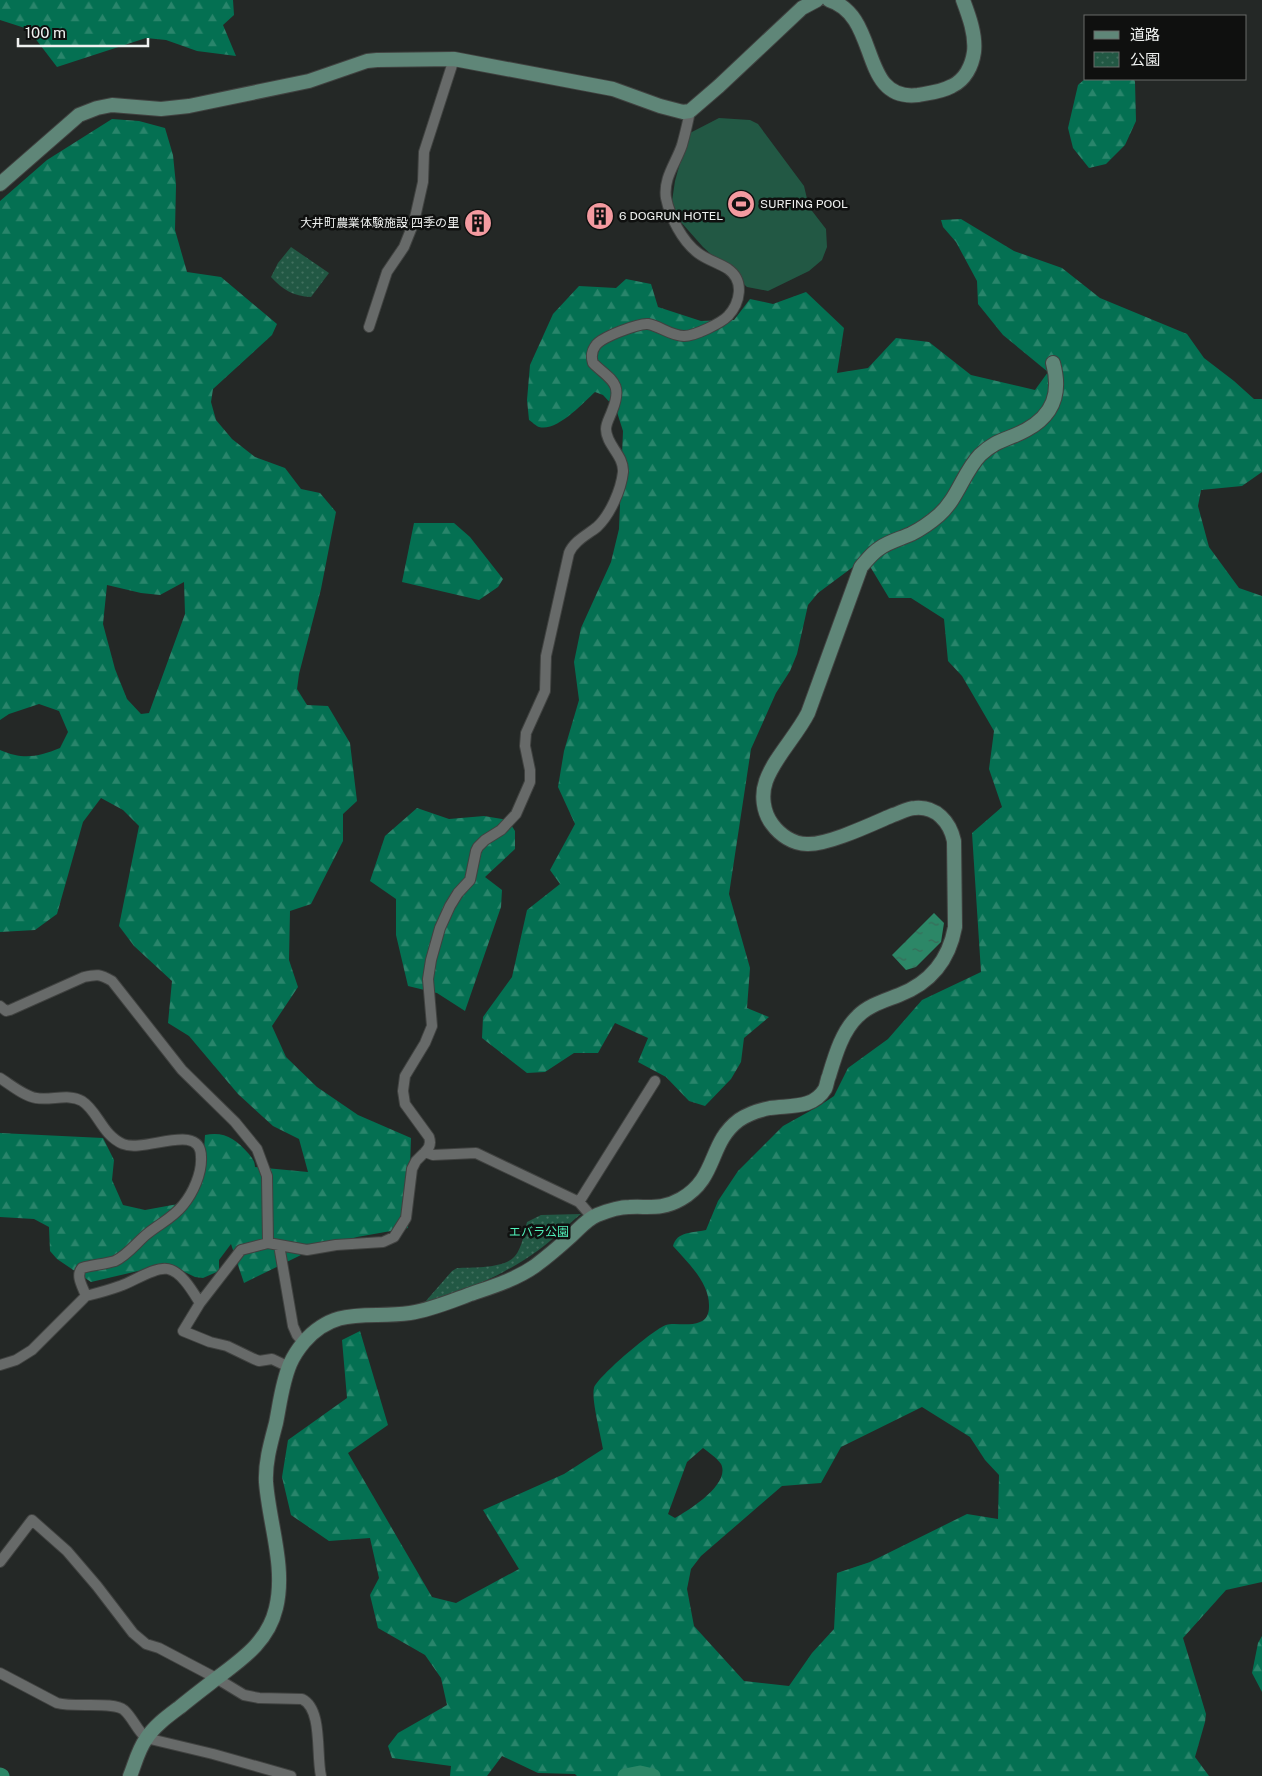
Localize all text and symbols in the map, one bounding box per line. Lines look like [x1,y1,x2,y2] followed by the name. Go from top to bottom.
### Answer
[18,15,148,47] scale bar
[1084,15,1247,80] legend
[25,24,66,41] text: 100 m
[1130,26,1160,43] text: 道路
[1130,51,1160,68] text: 公園
[726,189,756,219] sports icon: SURFING POOL
[760,197,848,211] place label: SURFING POOL
[585,201,615,231] building icon: 6 DOGRUN HOTEL
[463,208,493,238] building icon: 大井町農業体験施設 四季の里
[619,209,723,223] place label: 6 DOGRUN HOTEL
[300,216,459,230] place label: 大井町農業体験施設 四季の里
[509,1225,569,1239] park label: エバラ公園

